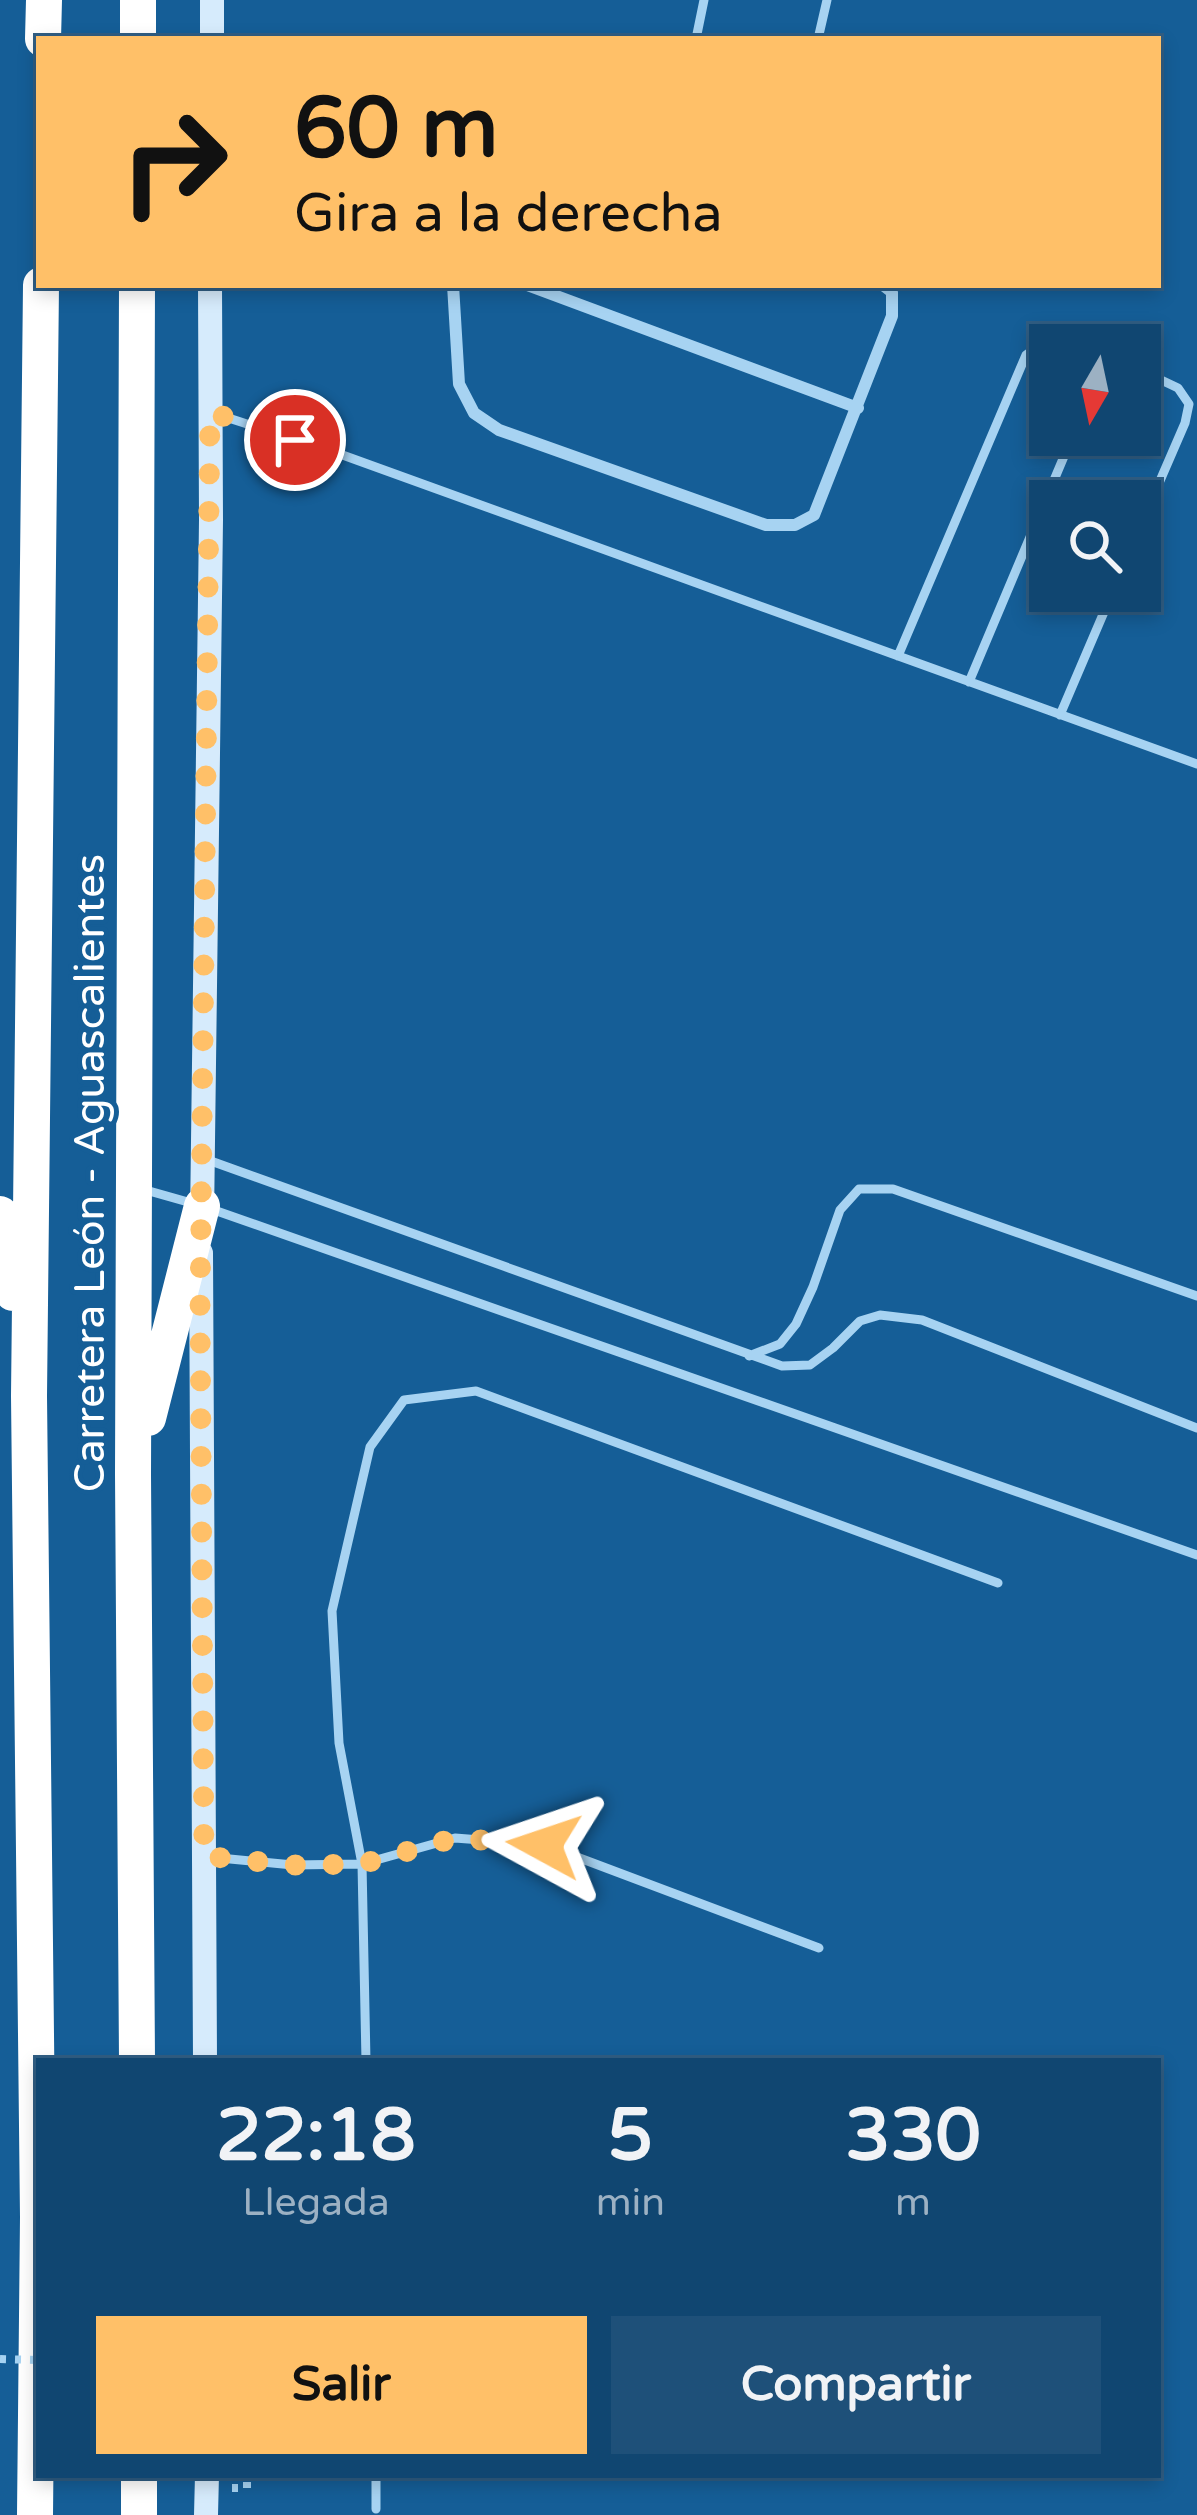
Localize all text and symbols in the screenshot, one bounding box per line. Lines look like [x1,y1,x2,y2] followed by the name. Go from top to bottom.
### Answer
[294,79,498,180] text: 60 m
[96,84,252,240] icon: right
[294,181,723,246] text: Gira a la derecha
[1029,324,1161,456] north arrow
[1029,324,1161,612] map controls
[244,389,346,491] pin
[262,407,328,473] icon: arrive
[1029,480,1161,612] button: search
[65,854,116,1492] street label: Carretera León - Aguascalientes
[481,1782,607,1908] position arrow
[216,2093,416,2180] text: 22:18
[608,2093,653,2180] text: 5
[845,2093,981,2180] text: 330
[242,2179,390,2226] text: Llegada
[596,2179,665,2226] text: min
[895,2179,931,2226] text: m
[96,2316,587,2454] button: Salir
[611,2316,1101,2454] button: Compartir

